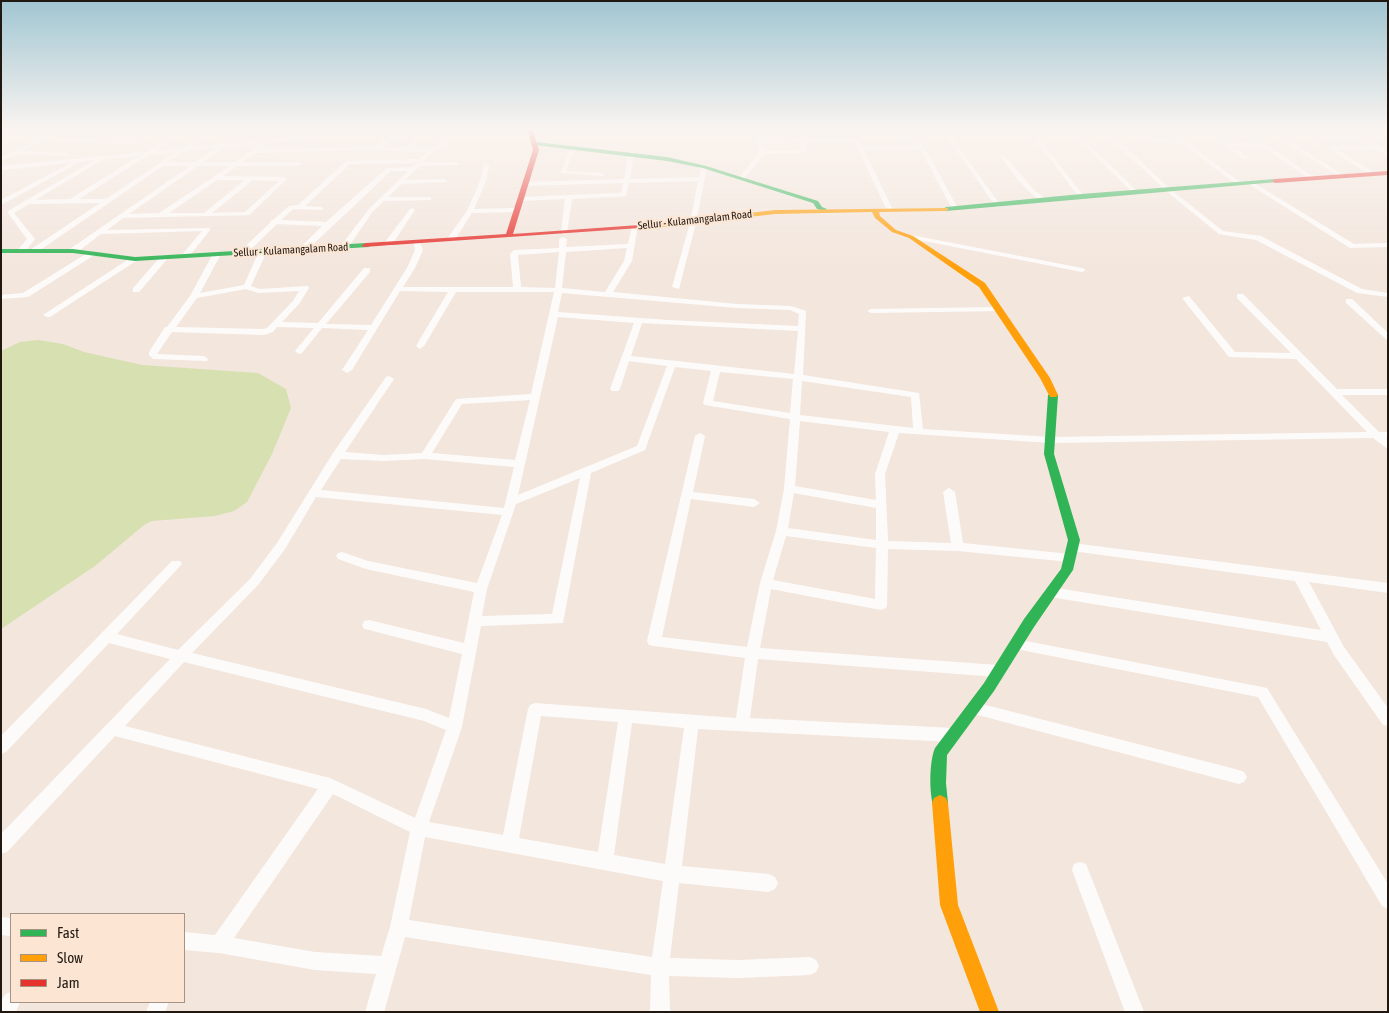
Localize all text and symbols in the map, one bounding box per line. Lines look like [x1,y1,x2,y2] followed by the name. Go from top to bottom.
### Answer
[637,207,753,233] street label: Sellur - Kulamangalam Road
[233,240,349,260] street label: Sellur - Kulamangalam Road
[10,913,185,1003] legend
[57,924,79,941] text: Fast
[57,949,83,966] text: Slow
[57,974,80,991] text: Jam

